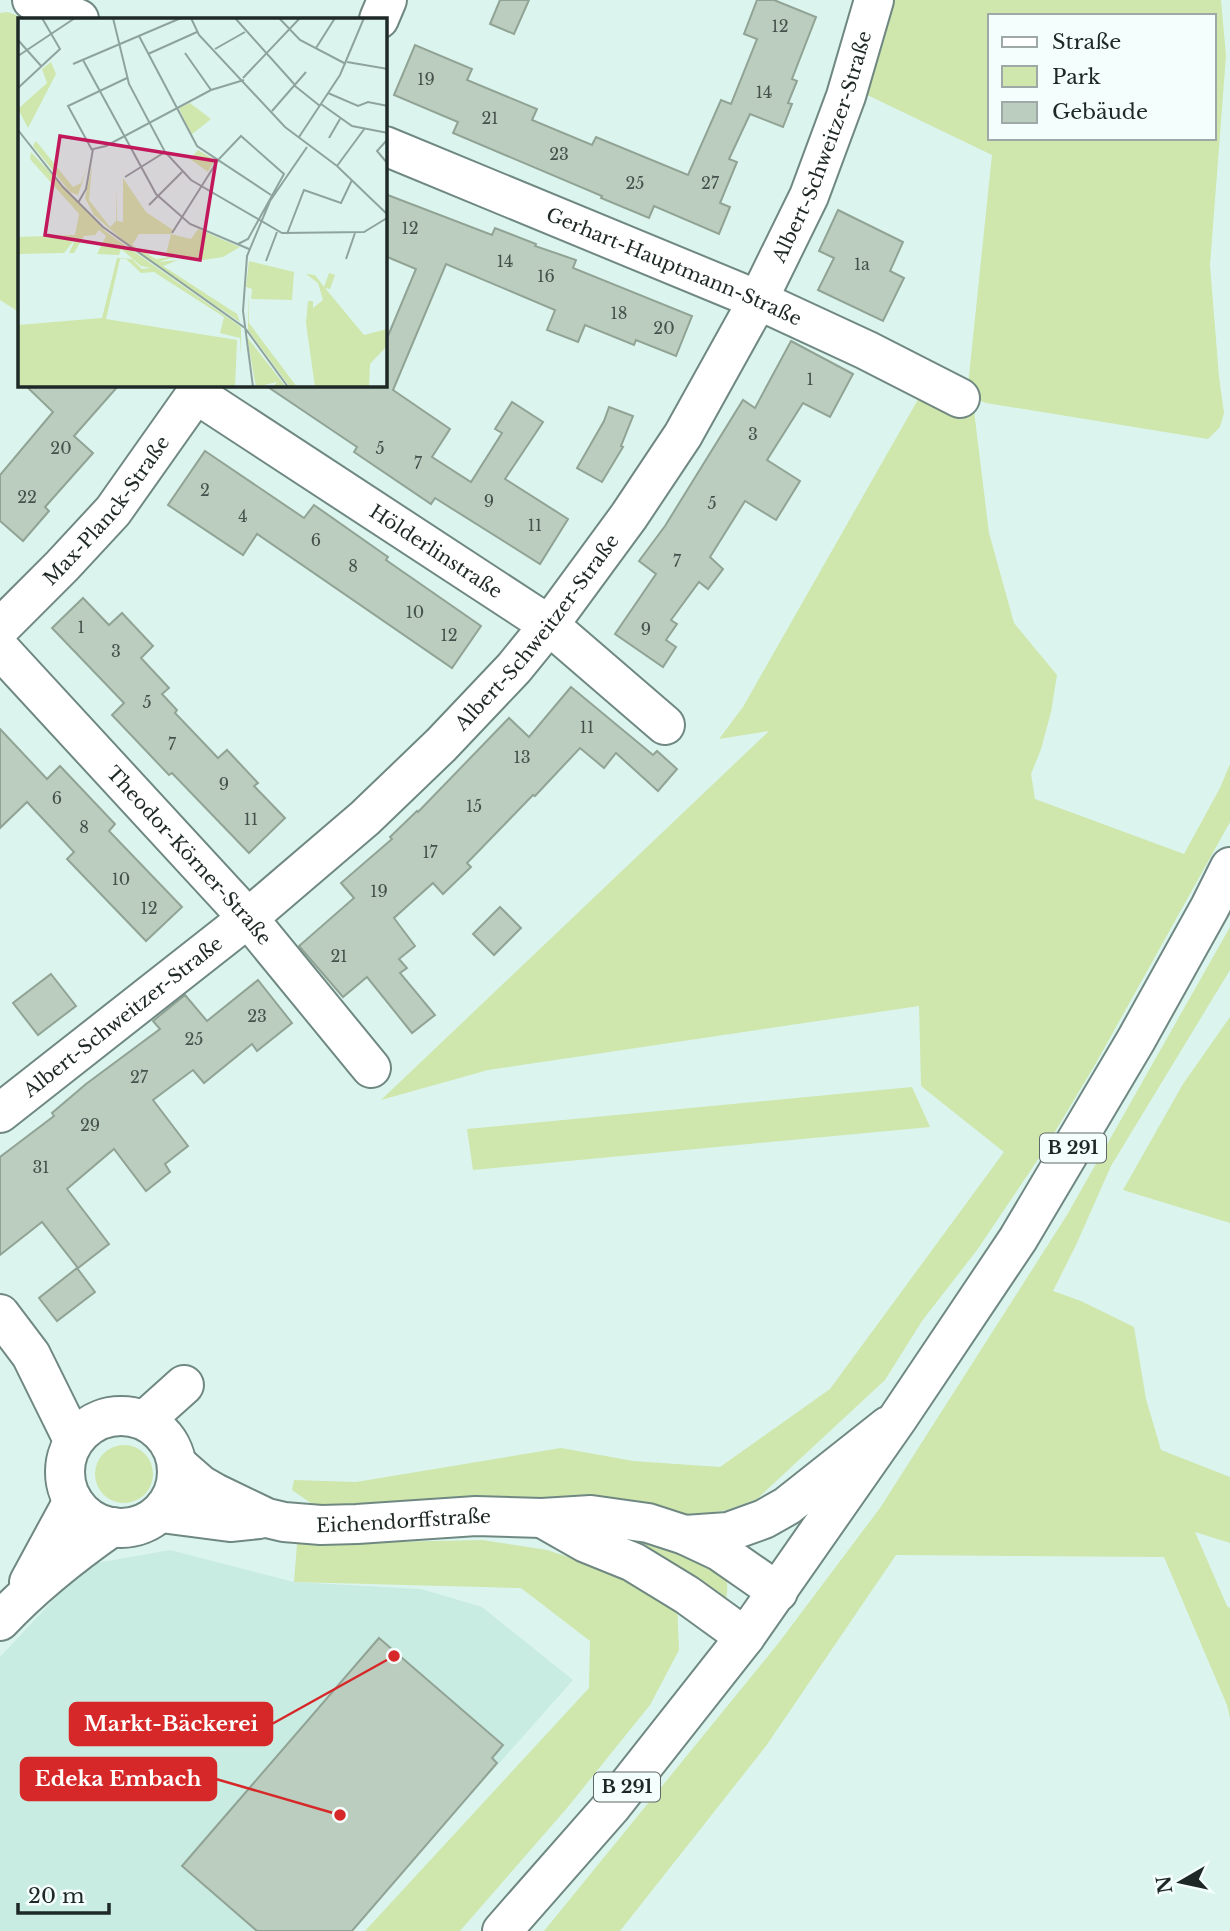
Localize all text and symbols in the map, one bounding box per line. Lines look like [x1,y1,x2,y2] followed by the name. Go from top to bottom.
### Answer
[988,14,1216,140] legend
[772,16,789,36] house number: 12
[18,18,387,387] inset map
[767,28,876,267] street label: Albert-Schweitzer-Straße
[1052,29,1121,55] text: Straße
[1052,64,1101,90] text: Park
[417,69,435,89] house number: 19
[756,82,772,102] house number: 14
[1052,99,1148,125] text: Gebäude
[482,108,499,128] house number: 21
[549,144,569,164] house number: 23
[626,173,644,193] house number: 25
[701,173,720,193] house number: 27
[543,203,805,331] street label: Gerhart-Hauptmann-Straße
[402,218,419,238] house number: 12
[497,251,513,271] house number: 14
[854,254,870,274] house number: 1a
[537,266,555,286] house number: 16
[611,303,627,323] house number: 18
[653,318,675,338] house number: 20
[806,369,814,389] house number: 1
[748,424,758,444] house number: 3
[39,431,174,590] street label: Max-Planck-Straße
[50,438,72,458] house number: 20
[375,438,385,458] house number: 5
[414,453,423,473] house number: 7
[200,480,210,500] house number: 2
[17,487,37,507] house number: 22
[484,491,494,511] house number: 9
[707,493,717,513] house number: 5
[365,500,506,603] street label: Hölderlinstraße
[238,506,248,526] house number: 4
[528,515,542,535] house number: 11
[311,530,321,550] house number: 6
[450,530,624,736] street label: Albert-Schweitzer-Straße
[673,551,682,571] house number: 7
[348,556,358,576] house number: 8
[406,602,424,622] house number: 10
[77,617,85,637] house number: 1
[641,619,651,639] house number: 9
[441,625,458,645] house number: 12
[111,641,121,661] house number: 3
[142,692,152,712] house number: 5
[580,717,594,737] house number: 11
[168,734,177,754] house number: 7
[514,747,531,767] house number: 13
[102,761,276,950] street label: Theodor-Körner-Straße
[219,774,229,794] house number: 9
[52,788,62,808] house number: 6
[466,796,482,816] house number: 15
[244,809,258,829] house number: 11
[79,817,89,837] house number: 8
[422,842,439,862] house number: 17
[112,869,130,889] house number: 10
[370,881,388,901] house number: 19
[141,898,158,918] house number: 12
[18,932,227,1103] street label: Albert-Schweitzer-Straße
[331,946,348,966] house number: 21
[247,1006,267,1026] house number: 23
[185,1029,203,1049] house number: 25
[130,1067,149,1087] house number: 27
[80,1115,100,1135] house number: 29
[1040,1134,1106,1162] road number: B 291
[33,1157,50,1177] house number: 31
[316,1505,491,1537] street label: Eichendorffstraße
[70,1703,272,1745] callout: Markt-Bäckerei
[84,1711,259,1737] text: Markt-Bäckerei
[21,1758,216,1800] callout: Edeka Embach
[35,1766,201,1792] text: Edeka Embach
[594,1772,660,1801] road number: B 291
[1146,1847,1216,1917] north arrow
[18,1871,108,1915] scale bar
[1152,1874,1177,1895] text: N
[28,1883,85,1909] text: 20 m

